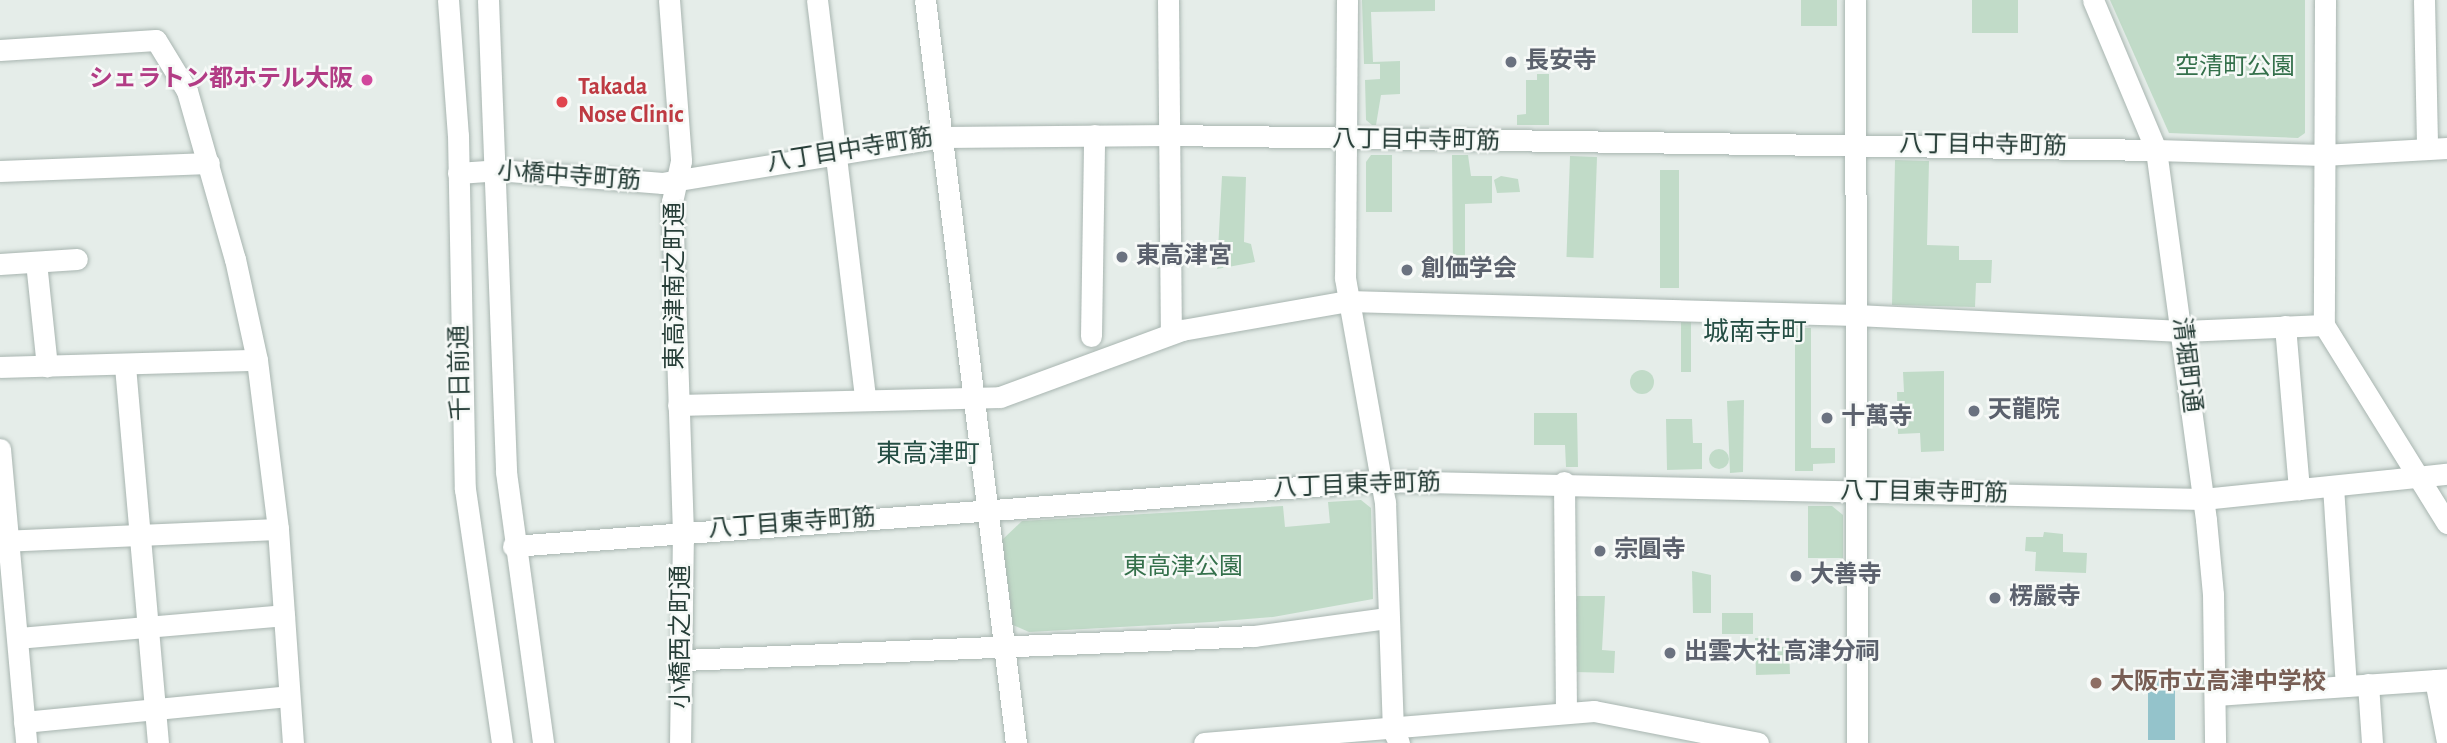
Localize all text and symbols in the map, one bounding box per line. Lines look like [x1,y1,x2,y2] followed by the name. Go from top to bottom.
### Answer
[1525,48,1597,76] place label: 長安寺
[1503,54,1519,70] marker: 長安寺
[2175,54,2295,82] park label: 空清町公園
[89,66,353,94] place label: シェラトン都ホテル大阪
[359,72,375,88] marker: シェラトン都ホテル大阪
[578,74,684,130] place label: Takada Nose Clinic
[552,92,572,112] marker: Takada Nose Clinic
[765,124,935,178] street label: 八丁目中寺町筋
[1332,125,1500,157] street label: 八丁目中寺町筋
[1899,130,2067,162] street label: 八丁目中寺町筋
[496,158,642,196] street label: 小橋中寺町筋
[662,202,690,370] street label: 東高津南之町通
[1136,243,1232,271] place label: 東高津宮
[1114,249,1130,265] marker: 東高津宮
[1421,256,1517,284] place label: 創価学会
[1399,262,1415,278] marker: 創価学会
[2166,316,2206,414] street label: 清堀町通
[1703,317,1807,349] district label: 城南寺町
[446,325,476,421] street label: 千日前通
[1988,397,2060,425] place label: 天龍院
[1966,403,1982,419] marker: 天龍院
[1841,404,1913,432] place label: 十萬寺
[1819,410,1835,426] marker: 十萬寺
[876,439,980,471] district label: 東高津町
[1273,469,1441,503] street label: 八丁目東寺町筋
[1840,477,2008,509] street label: 八丁目東寺町筋
[707,504,877,544] street label: 八丁目東寺町筋
[1614,537,1686,565] place label: 宗圓寺
[1592,543,1608,559] marker: 宗圓寺
[1123,554,1243,582] park label: 東高津公園
[1810,562,1882,590] place label: 大善寺
[668,565,696,709] street label: 小橋西之町通
[1788,568,1804,584] marker: 大善寺
[2009,584,2081,612] place label: 楞嚴寺
[1987,590,2003,606] marker: 楞嚴寺
[1684,639,1880,667] place label: 出雲大社 高津分祠
[1662,645,1678,661] marker: 出雲大社 高津分祠
[2110,669,2326,697] place label: 大阪市立高津中学校
[2088,675,2104,691] marker: 大阪市立高津中学校

